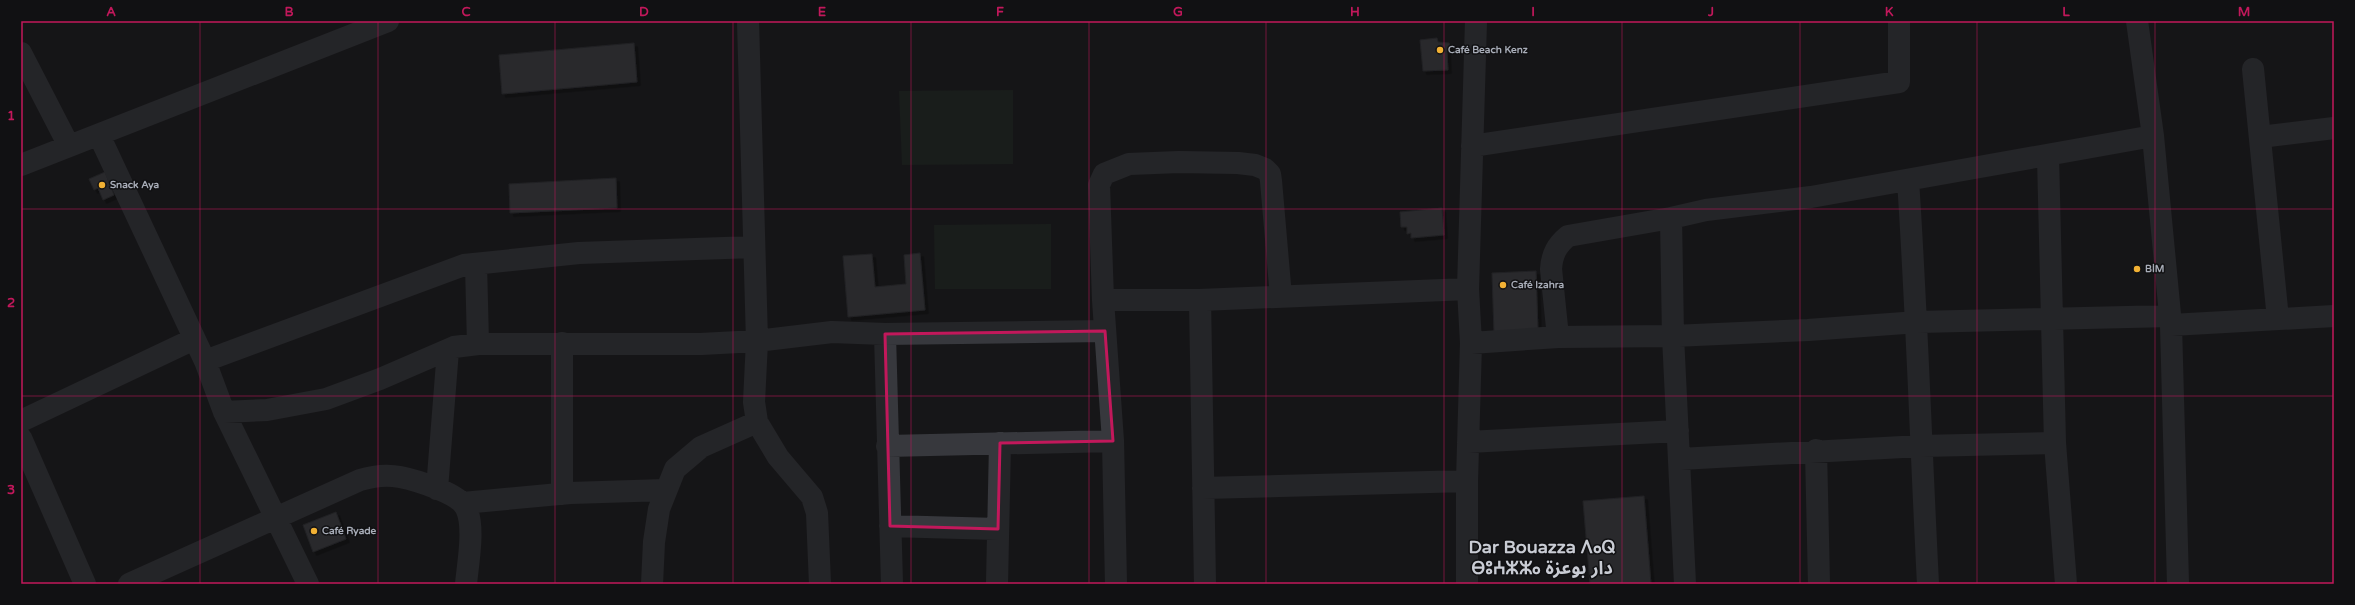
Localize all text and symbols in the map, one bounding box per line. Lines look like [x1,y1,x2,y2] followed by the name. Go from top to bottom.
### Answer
[106,4,116,20] text: A
[284,4,294,20] text: B
[461,4,471,20] text: C
[639,4,649,20] text: D
[818,4,826,20] text: E
[996,4,1004,20] text: F
[1173,4,1183,20] text: G
[1350,4,1360,20] text: H
[1531,4,1535,20] text: I
[1707,4,1714,20] text: J
[1885,4,1894,20] text: K
[2062,4,2070,20] text: L
[2238,4,2250,20] text: M
[1448,44,1528,56] place label: Café Beach Kenz
[1435,45,1445,55] marker: Café Beach Kenz
[7,108,15,124] text: 1
[110,179,160,191] place label: Snack Aya
[97,180,107,190] marker: Snack Aya
[2145,263,2164,275] place label: BİM
[2132,264,2142,274] marker: BİM
[1511,279,1565,291] place label: Café Izahra
[1498,280,1508,290] marker: Café Izahra
[7,295,15,311] text: 2
[7,482,15,498] text: 3
[322,525,377,537] place label: Café Ryade
[309,526,319,536] marker: Café Ryade
[1468,536,1616,579] district label: Dar Bouazza ⴷⴰⵕ ⴱⵓⵄⵣⵣⴰ دار بوعزة

